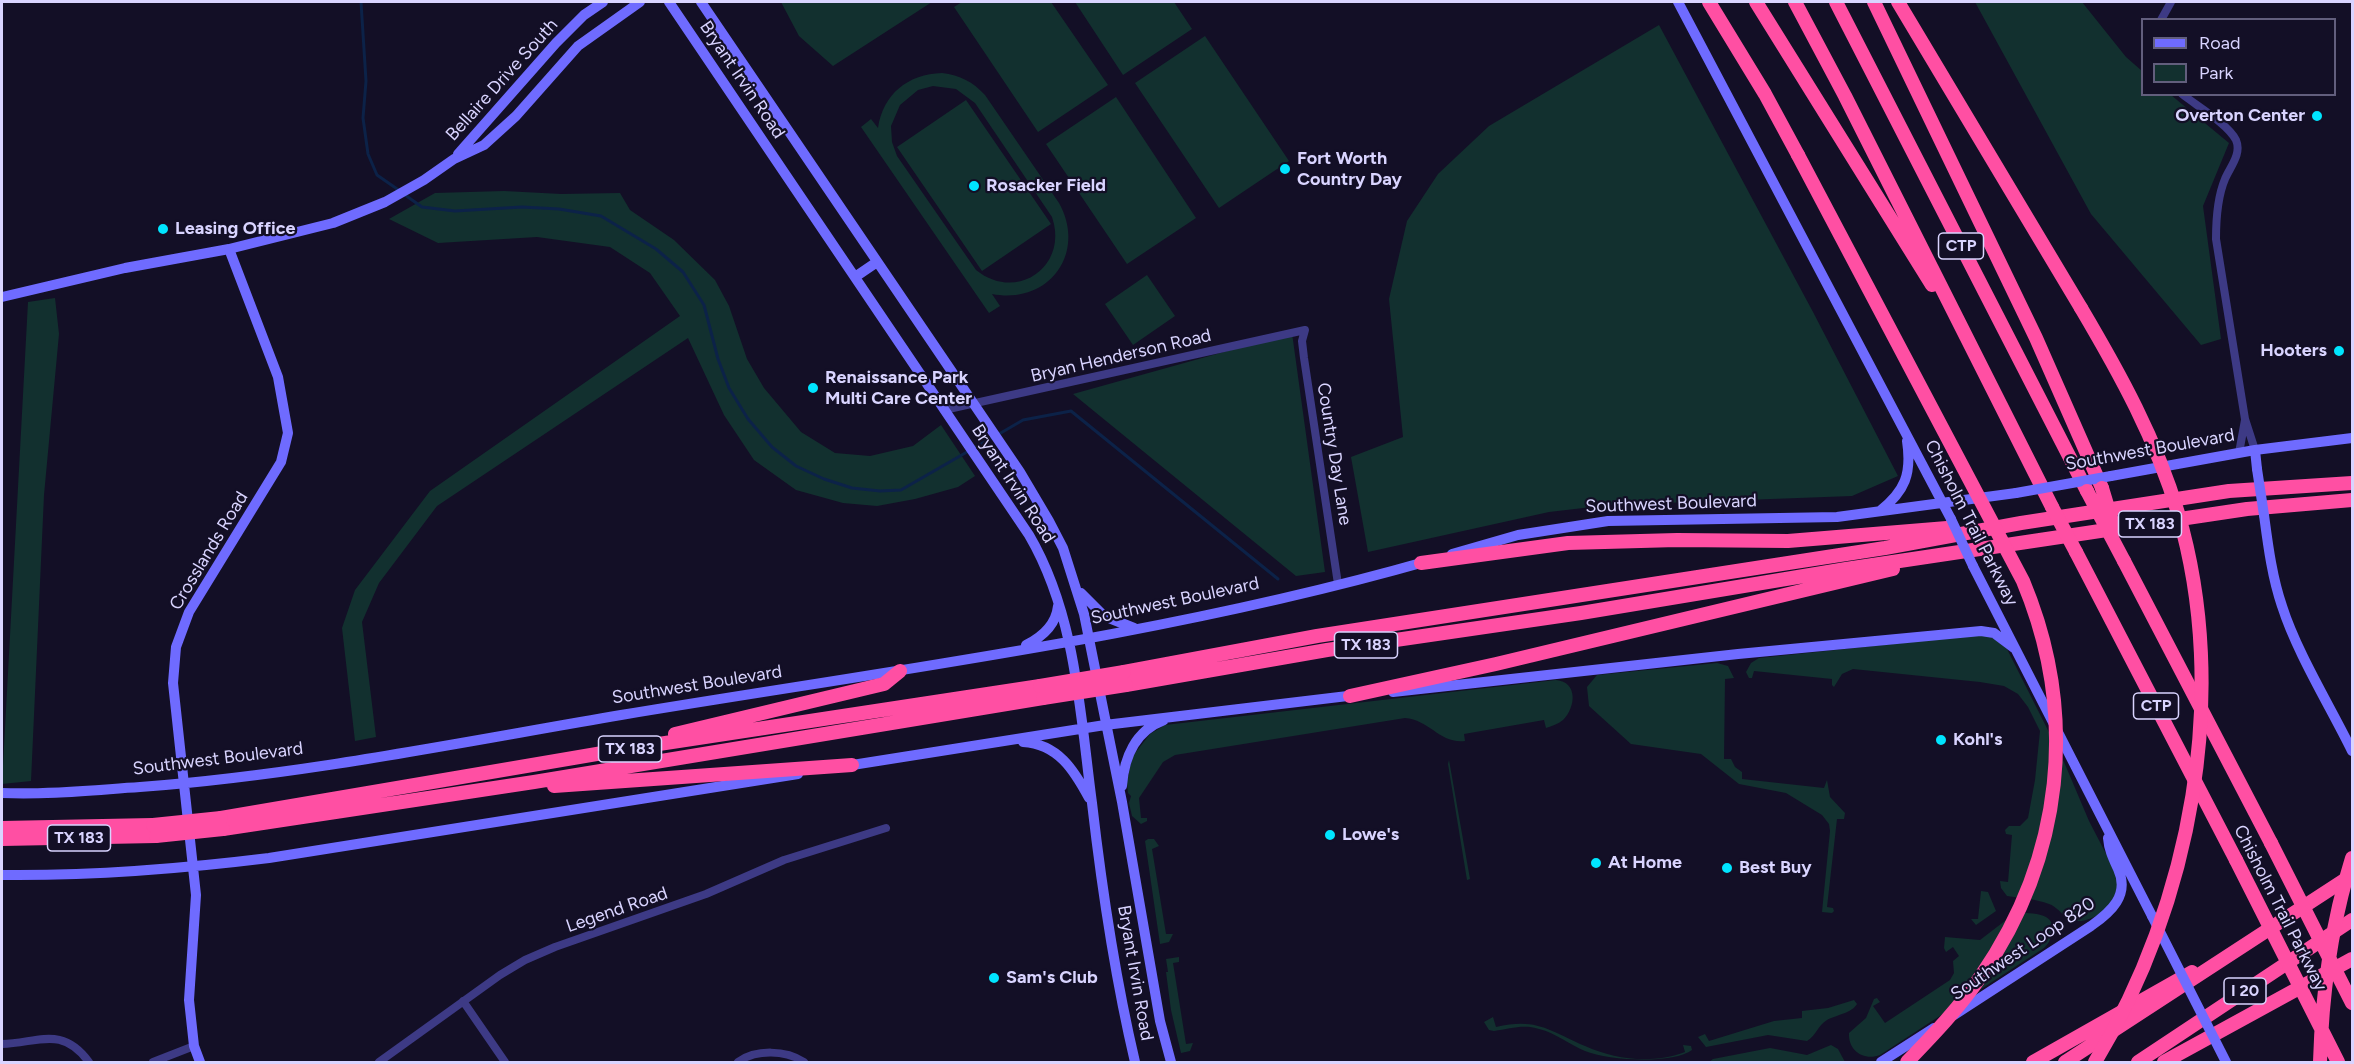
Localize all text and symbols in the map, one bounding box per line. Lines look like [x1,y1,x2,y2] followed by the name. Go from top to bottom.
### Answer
[441,14,563,146] street label: Bellaire Drive South
[695,17,789,143] street label: Bryant Irvin Road
[2141,18,2336,96] legend
[2199,32,2240,54] text: Road
[2199,62,2233,84] text: Park
[2175,105,2305,127] place label: Overton Center
[2310,109,2324,123] marker: Overton Center
[1297,148,1402,190] place label: Fort Worth Country Day
[1278,162,1292,176] marker: Fort Worth Country Day
[986,175,1106,197] place label: Rosacker Field
[967,179,981,193] marker: Rosacker Field
[175,218,295,240] place label: Leasing Office
[156,222,170,236] marker: Leasing Office
[1938,233,1984,259] road number: CTP
[1029,325,1213,387] street label: Bryan Henderson Road
[2260,340,2327,362] place label: Hooters
[2332,344,2346,358] marker: Hooters
[825,367,972,410] place label: Renaissance Park Multi Care Center
[806,381,820,395] marker: Renaissance Park Multi Care Center
[1312,381,1356,527] street label: Country Day Lane
[967,421,1059,547] street label: Bryant Irvin Road
[2064,424,2236,476] street label: Southwest Boulevard
[1920,436,2022,610] street label: Chisholm Trail Parkway
[165,488,253,614] street label: Crosslands Road
[1585,490,1757,518] street label: Southwest Boulevard
[2118,511,2182,537] road number: TX 183
[1089,573,1261,629] street label: Southwest Boulevard
[1334,632,1398,658] road number: TX 183
[611,661,783,709] street label: Southwest Boulevard
[2134,693,2178,719] road number: CTP
[1953,729,2002,751] place label: Kohl's
[1934,733,1948,747] marker: Kohl's
[598,736,662,762] road number: TX 183
[132,738,304,780] street label: Southwest Boulevard
[2229,821,2331,995] street label: Chisholm Trail Parkway
[1342,824,1399,846] place label: Lowe's
[48,825,110,851] road number: TX 183
[1323,828,1337,842] marker: Lowe's
[1608,852,1682,874] place label: At Home
[1589,856,1603,870] marker: At Home
[1739,857,1812,879] place label: Best Buy
[1720,861,1734,875] marker: Best Buy
[563,883,671,937] street label: Legend Road
[1947,893,2099,1005] street label: Southwest Loop 820
[1112,904,1158,1042] street label: Bryant Irvin Road
[1006,967,1098,989] place label: Sam's Club
[987,971,1001,985] marker: Sam's Club
[2224,978,2266,1004] road number: I 20

